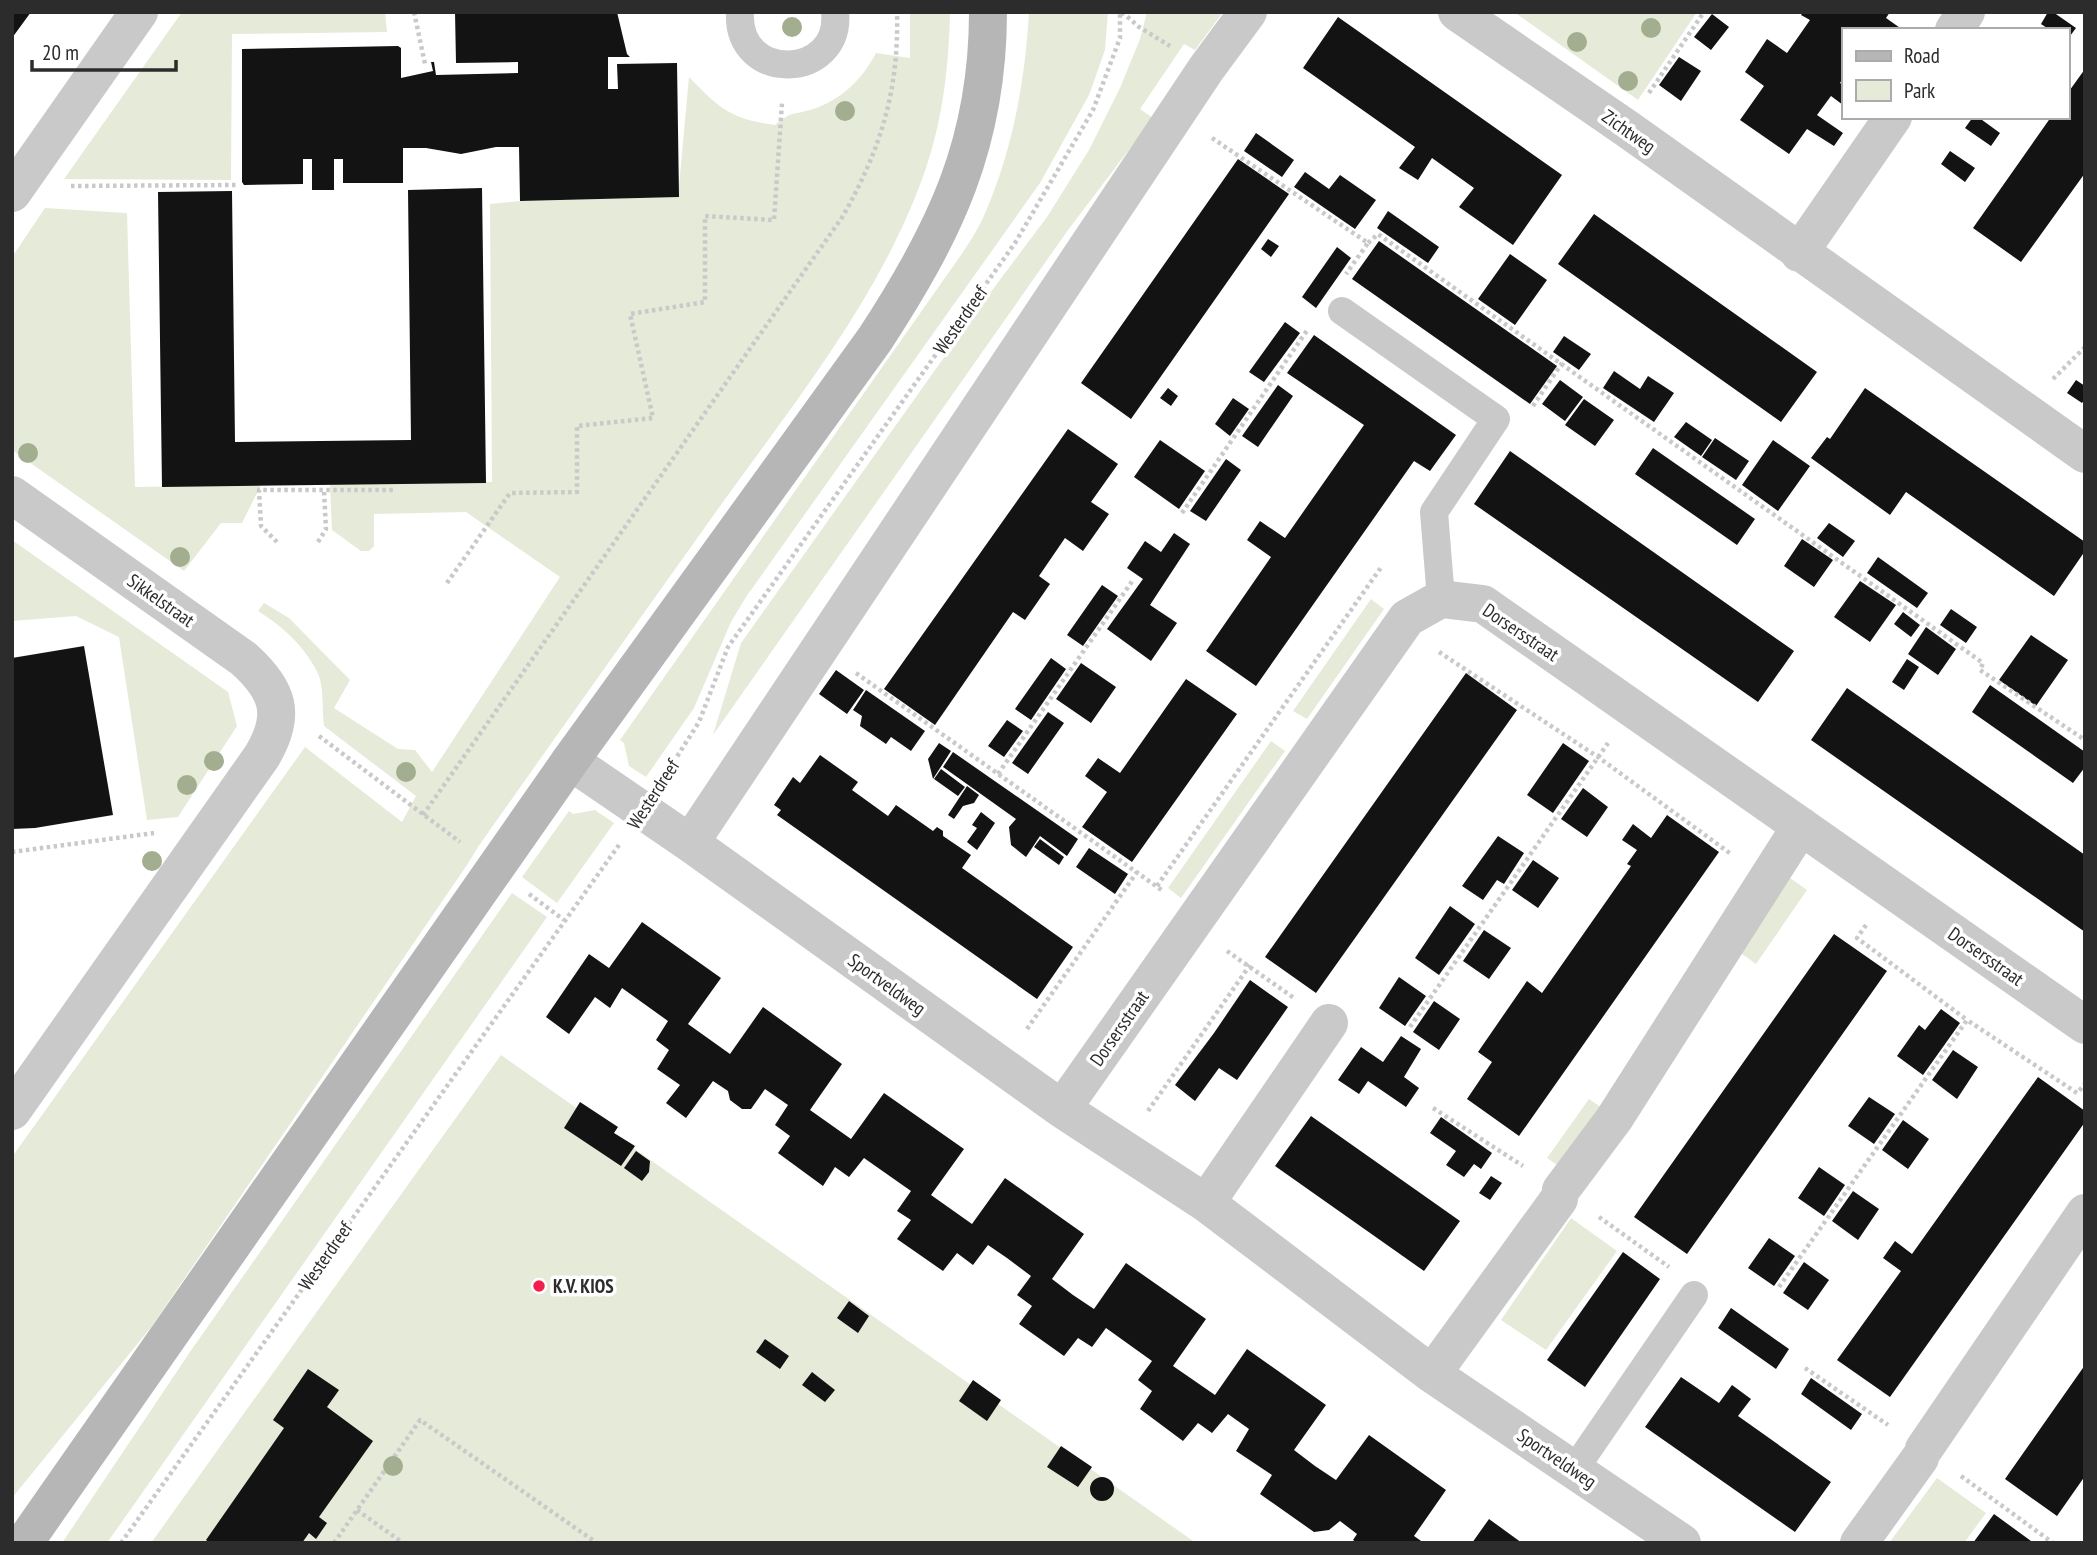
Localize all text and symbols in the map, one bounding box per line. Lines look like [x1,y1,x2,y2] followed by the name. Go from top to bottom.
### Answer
[32,28,175,72] scale bar
[1842,28,2069,119] legend
[42,39,79,66] text: 20 m
[1904,42,1940,69] text: Road
[1904,77,1935,104] text: Park
[1598,104,1660,158] street label: Zichtweg
[928,280,993,359] street label: Westerdreef
[123,568,200,632] street label: Sikkelstraat
[1478,598,1564,667] street label: Dorsersstraat
[622,754,685,833] street label: Westerdreef
[1944,921,2029,991] street label: Dorsersstraat
[843,948,931,1020] street label: Sportveldweg
[1084,985,1154,1070] street label: Dorsersstraat
[293,1216,358,1295] street label: Westerdreef
[553,1274,614,1298] place label: K.V. KIOS
[531,1278,547,1294] marker: K.V. KIOS
[1513,1423,1601,1493] street label: Sportveldweg

